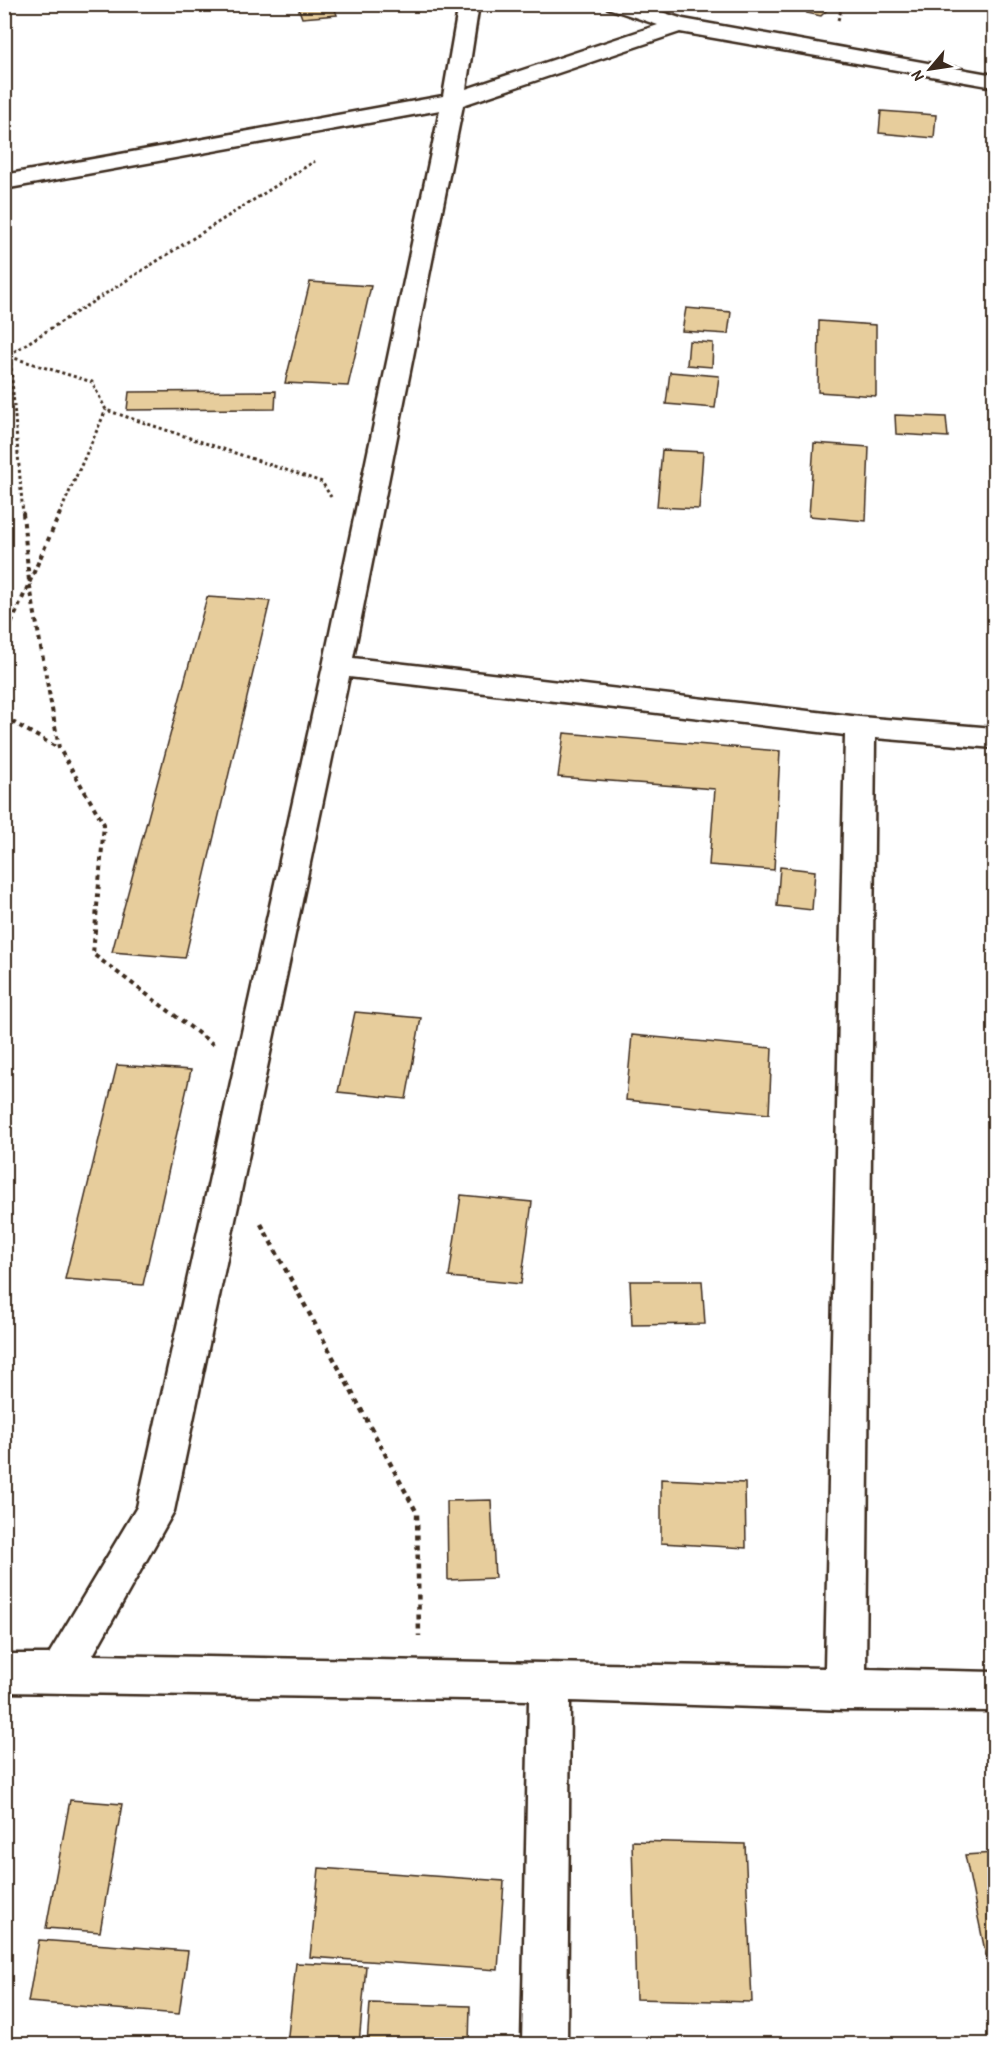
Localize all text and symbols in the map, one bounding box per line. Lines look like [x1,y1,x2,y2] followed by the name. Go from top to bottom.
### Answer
[900,39,960,99] north arrow
[905,67,929,85] text: N

